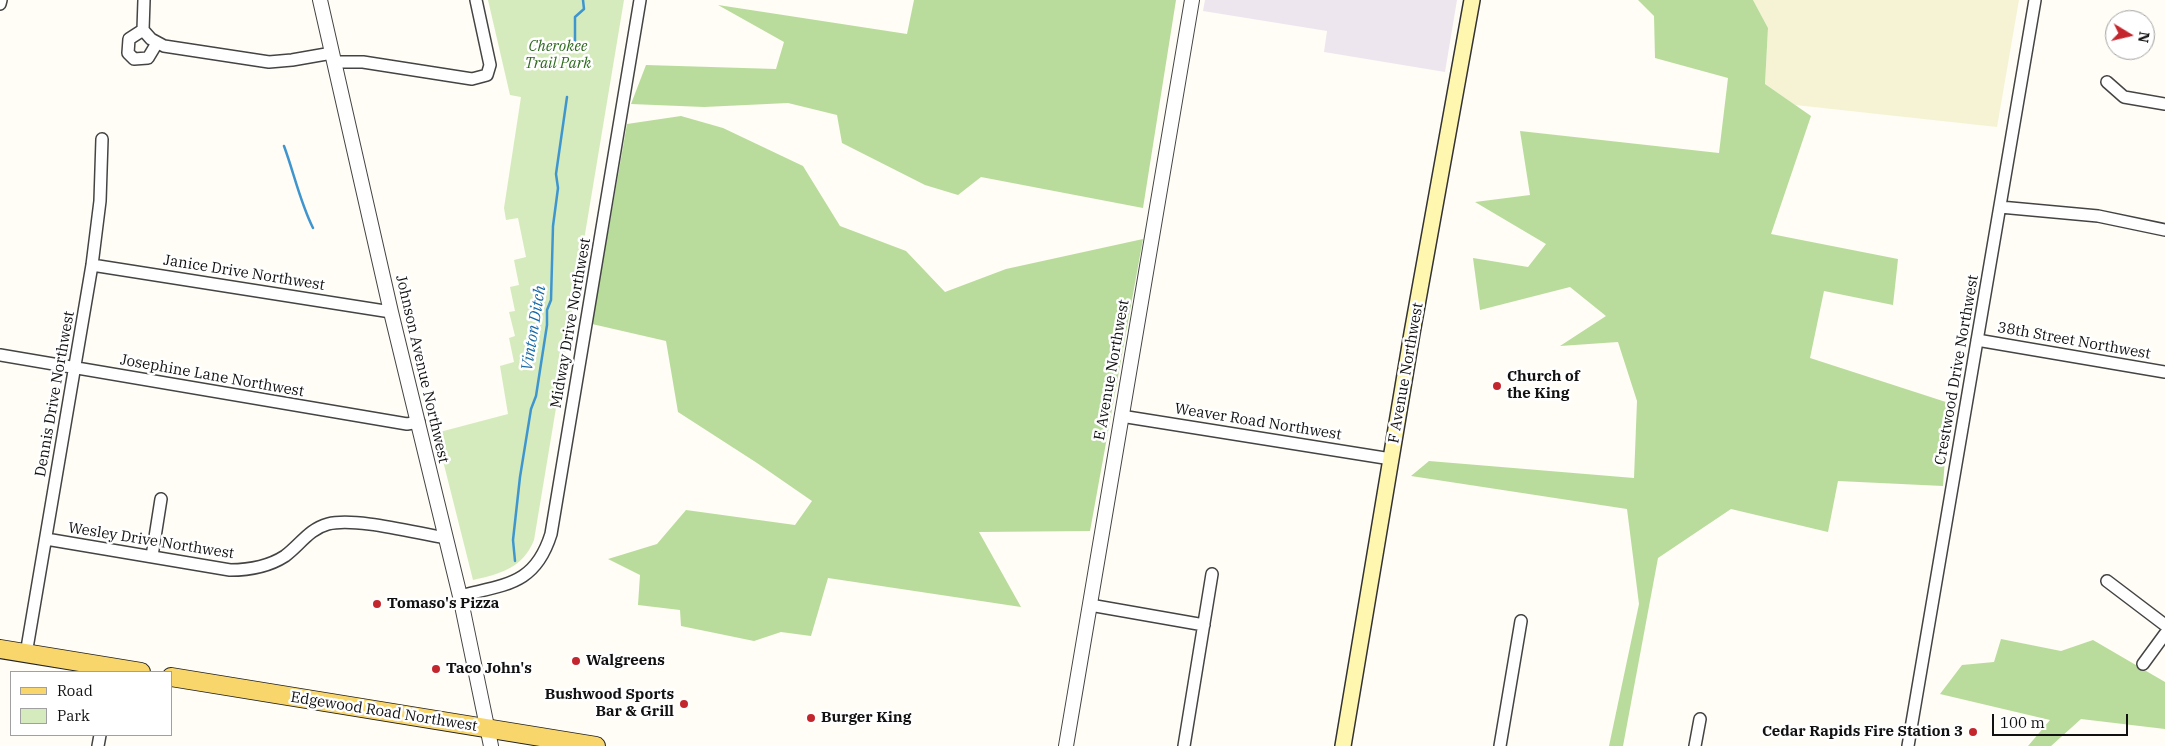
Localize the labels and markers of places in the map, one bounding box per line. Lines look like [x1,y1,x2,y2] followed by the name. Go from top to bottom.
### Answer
[1507,368,1580,403] place label: Church of the King
[1491,380,1503,392] marker: Church of the King
[387,595,499,613] place label: Tomaso's Pizza
[371,598,383,610] marker: Tomaso's Pizza
[586,652,665,670] place label: Walgreens
[570,655,582,667] marker: Walgreens
[446,660,532,678] place label: Taco John's
[430,663,442,675] marker: Taco John's
[545,686,674,721] place label: Bushwood Sports Bar & Grill
[678,698,690,710] marker: Bushwood Sports Bar & Grill
[821,709,911,727] place label: Burger King
[805,712,817,724] marker: Burger King
[1762,723,1963,741] place label: Cedar Rapids Fire Station 3
[1967,726,1979,738] marker: Cedar Rapids Fire Station 3

